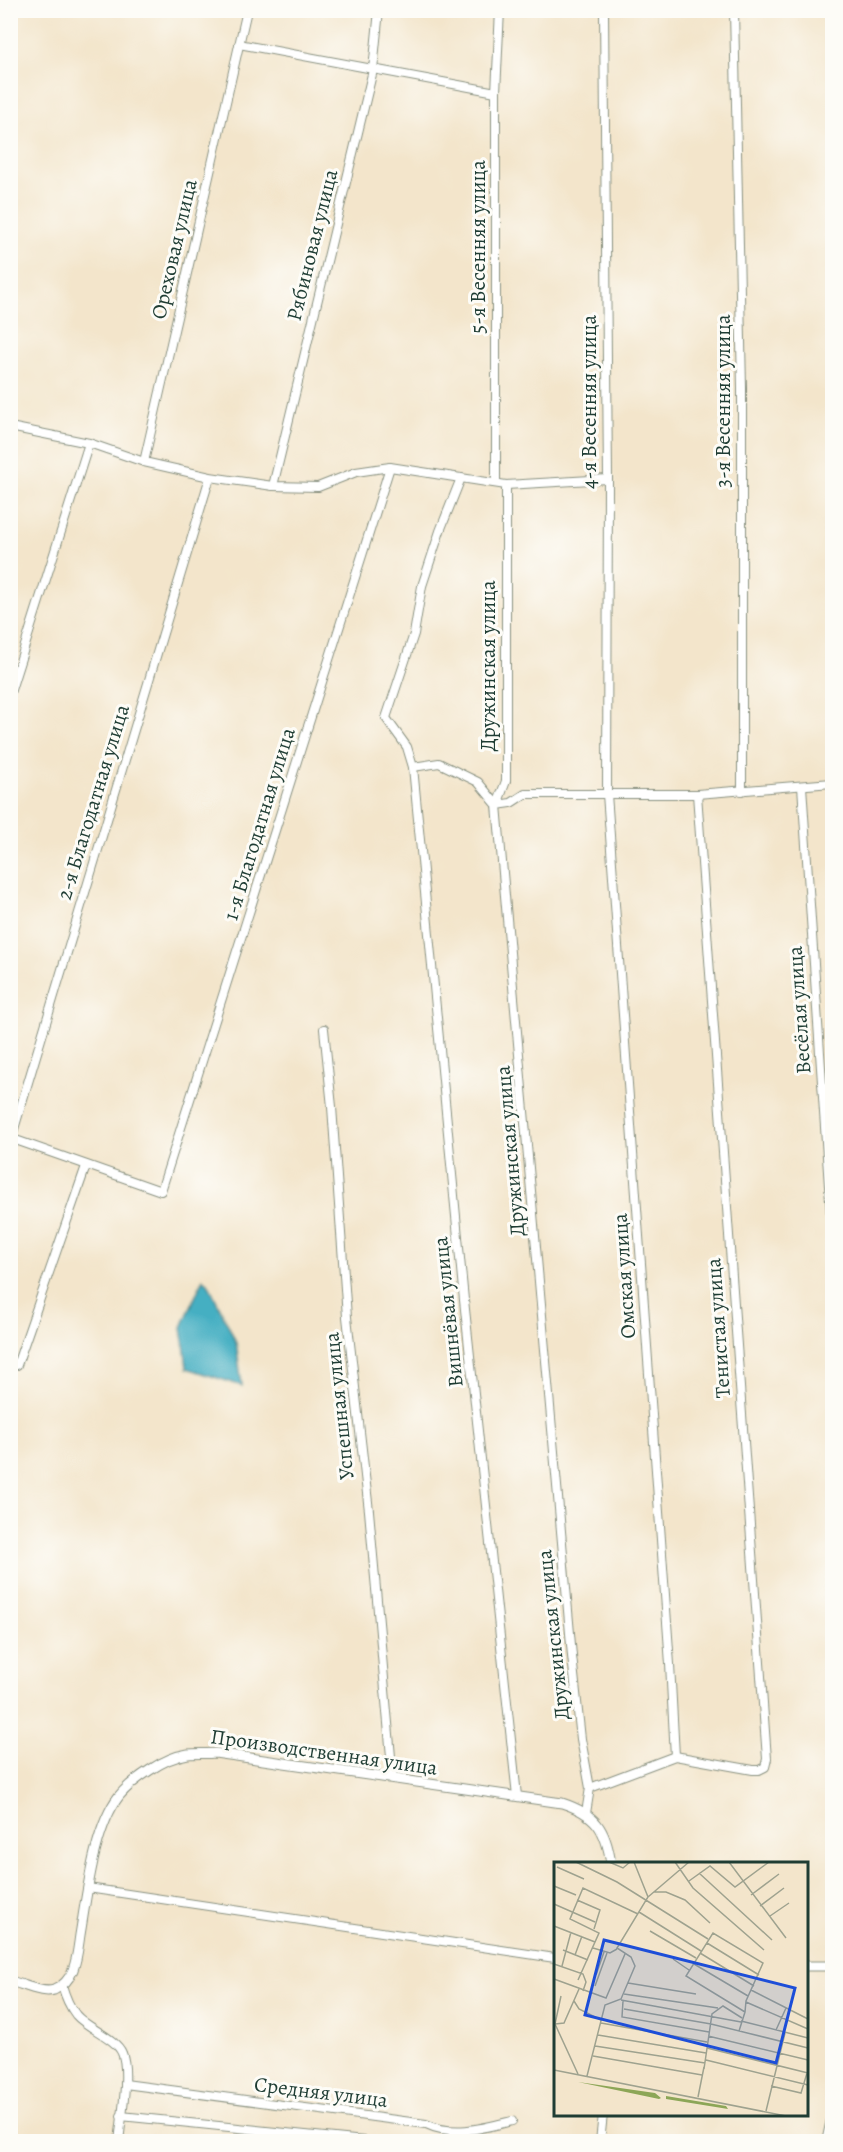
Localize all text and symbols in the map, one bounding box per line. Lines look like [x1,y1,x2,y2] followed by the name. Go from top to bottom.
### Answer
[464,160,492,334] street label: 5-я Весенняя улица
[280,166,344,324] street label: Рябиновая улица
[144,176,204,322] street label: Ореховая улица
[709,314,737,488] street label: 3-я Весенняя улица
[575,315,603,489] street label: 4-я Весенняя улица
[474,580,502,752] street label: Дружинская улица
[50,701,136,903] street label: 2-я Благодатная улица
[216,724,302,924] street label: 1-я Благодатная улица
[781,945,817,1075] street label: Весёлая улица
[489,1064,531,1237] street label: Дружинская улица
[606,1212,642,1340] street label: Омская улица
[426,1235,470,1389] street label: Вишнёвая улица
[699,1257,737,1399] street label: Тенистая улица
[317,1331,361,1481] street label: Успешная улица
[530,1548,576,1722] street label: Дружинская улица
[209,1722,440,1782] street label: Производственная улица
[554,1862,807,2116] inset map
[253,2070,390,2114] street label: Средняя улица

